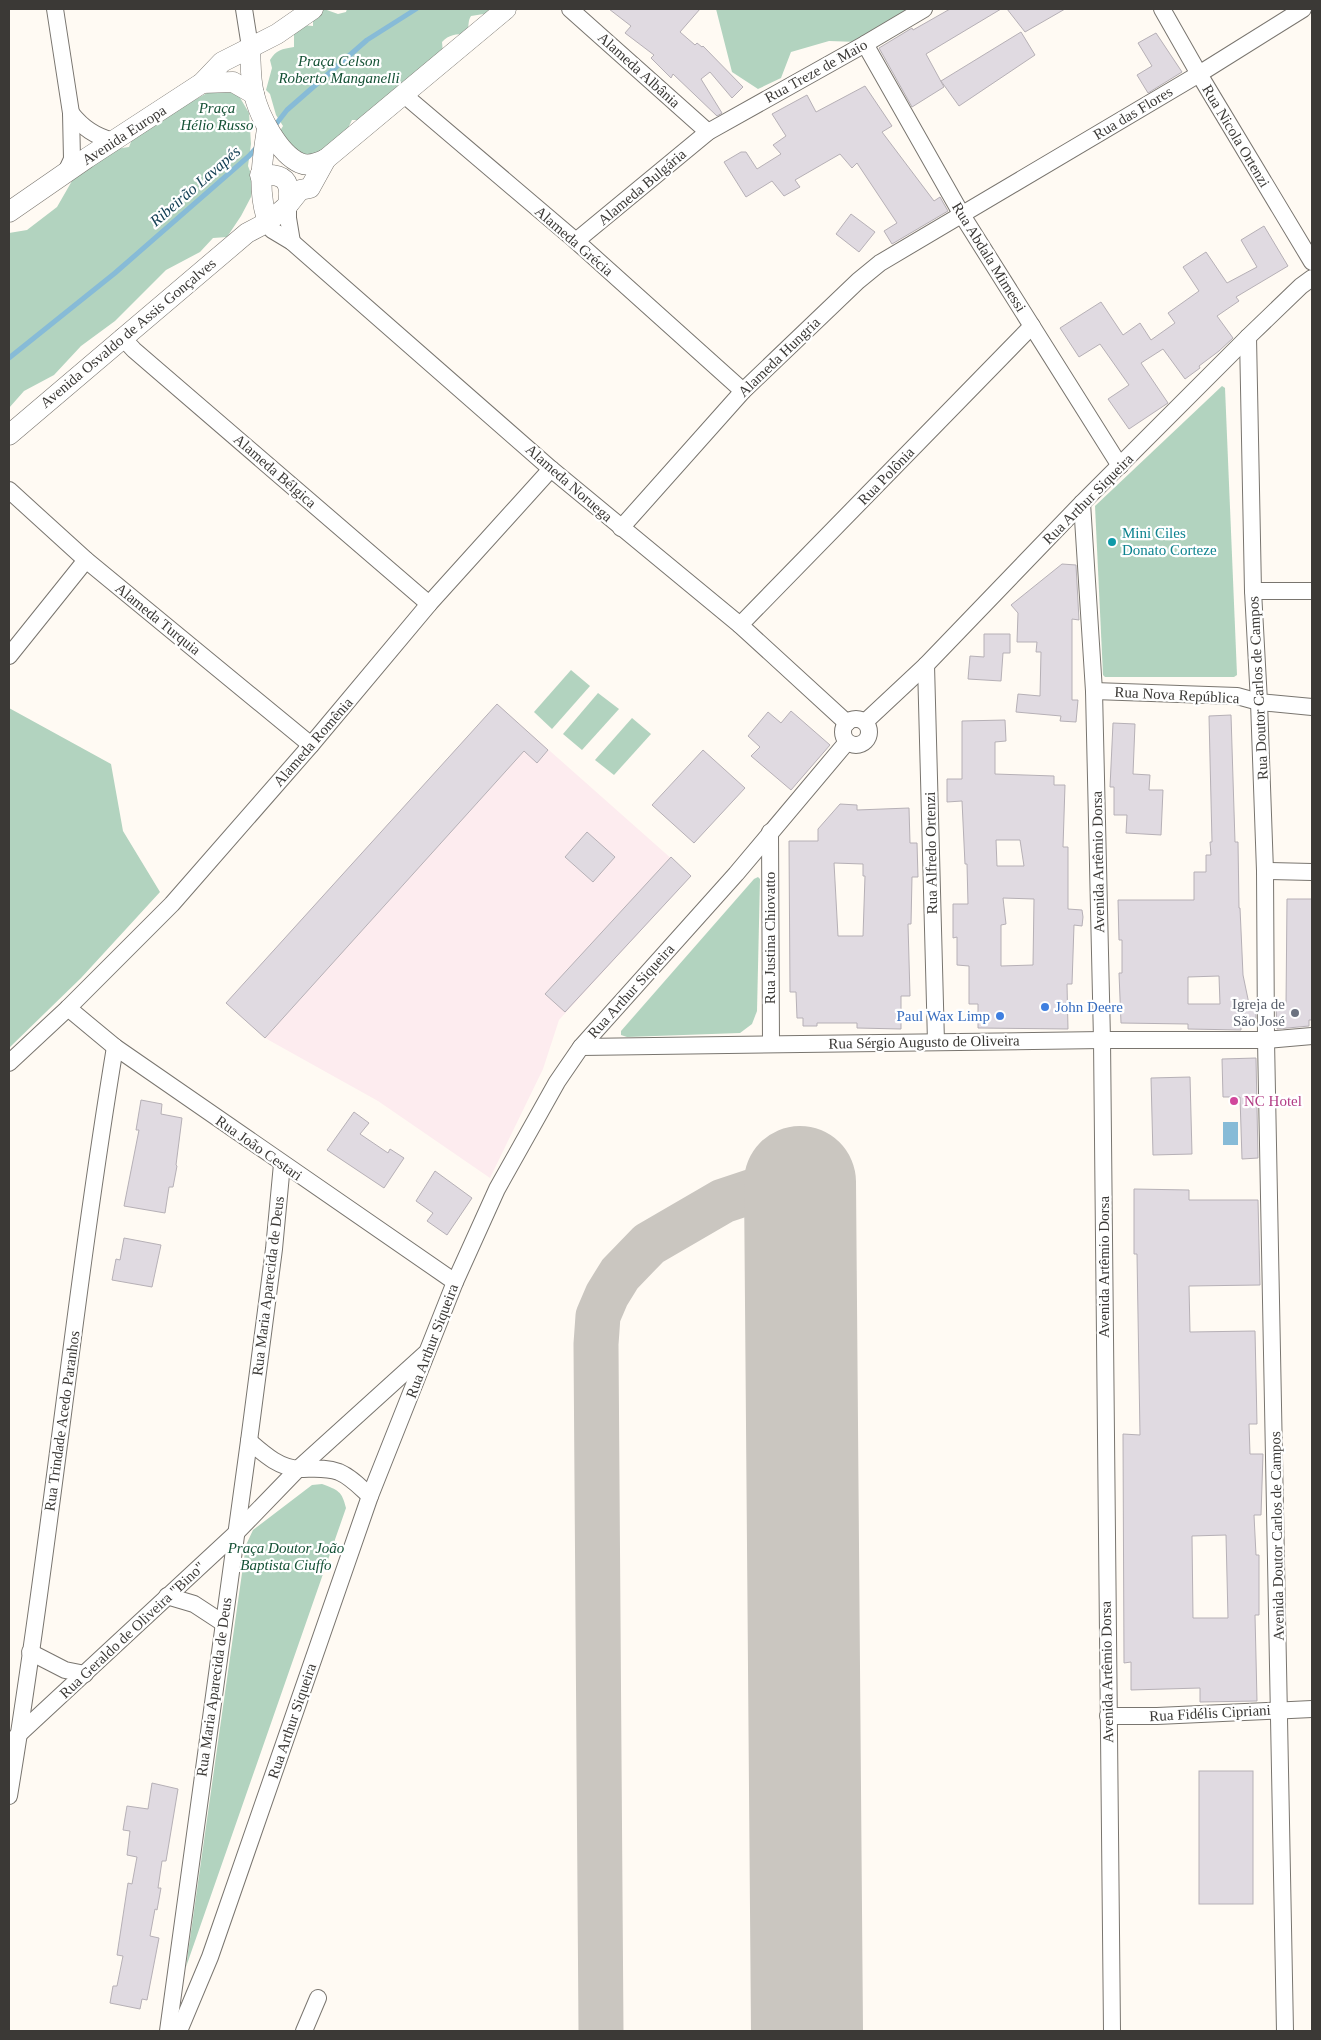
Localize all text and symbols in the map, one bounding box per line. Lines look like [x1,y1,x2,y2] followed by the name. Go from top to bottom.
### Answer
[595,29,683,111] street label: Alameda Albânia
[762,36,870,106] street label: Rua Treze de Maio
[277,53,400,86] park label: Praça Celson Roberto Manganelli
[1199,82,1273,190] street label: Rua Nicola Ortenzi
[1091,83,1175,143] street label: Rua das Flores
[180,100,254,133] park label: Praça Hélio Russo
[79,102,169,168] street label: Avenida Europa
[146,142,244,231] water label: Ribeirão Lavapés
[595,145,689,228] street label: Alameda Bulgária
[949,199,1029,315] street label: Rua Abdala Mimessi
[532,203,616,279] street label: Alameda Grécia
[37,255,219,411] street label: Avenida Osvaldo de Assis Gonçalves
[735,314,823,400] street label: Alameda Hungria
[231,431,320,511] street label: Alameda Bélgica
[522,441,616,525] street label: Alameda Noruega
[855,444,918,508] street label: Rua Polônia
[1040,450,1137,547] street label: Rua Arthur Siqueira
[1122,525,1217,558] place label: Mini Ciles Donato Corteze
[1106,536,1118,548] marker: Mini Ciles Donato Corteze
[112,580,204,658] street label: Alameda Turquia
[1245,595,1271,780] street label: Rua Doutor Carlos de Campos
[1114,684,1240,706] street label: Rua Nova República
[270,694,356,790] street label: Alameda Romênia
[1089,790,1107,933] street label: Avenida Artêmio Dorsa
[922,792,940,914] street label: Rua Alfredo Ortenzi
[762,872,778,1004] street label: Rua Justina Chiovatto
[585,941,678,1041] street label: Rua Arthur Siqueira
[1232,996,1285,1029] place label: Igreja de São José
[1055,999,1123,1015] place label: John Deere
[1039,1001,1051,1013] marker: John Deere
[1289,1007,1301,1019] marker: Igreja de São José
[896,1008,990,1024] place label: Paul Wax Limp
[994,1010,1006,1022] marker: Paul Wax Limp
[828,1032,1020,1052] street label: Rua Sérgio Augusto de Oliveira
[1244,1093,1302,1109] place label: NC Hotel
[1228,1095,1240,1107] marker: NC Hotel
[213,1112,305,1184] street label: Rua João Cestari
[249,1195,287,1377] street label: Rua Maria Aparecida de Deus
[1096,1196,1112,1338] street label: Avenida Artêmio Dorsa
[403,1281,461,1400] street label: Rua Arthur Siqueira
[41,1330,83,1512] street label: Rua Trindade Acedo Paranhos
[1267,1431,1287,1641] street label: Avenida Doutor Carlos de Campos
[227,1540,345,1573] park label: Praça Doutor João Baptista Ciuffo
[56,1559,208,1701] street label: Rua Geraldo de Oliveira "Bino"
[193,1596,235,1778] street label: Rua Maria Aparecida de Deus
[1098,1600,1116,1743] street label: Avenida Artêmio Dorsa
[265,1661,319,1781] street label: Rua Arthur Siqueira
[1149,1702,1271,1724] street label: Rua Fidélis Cipriani

